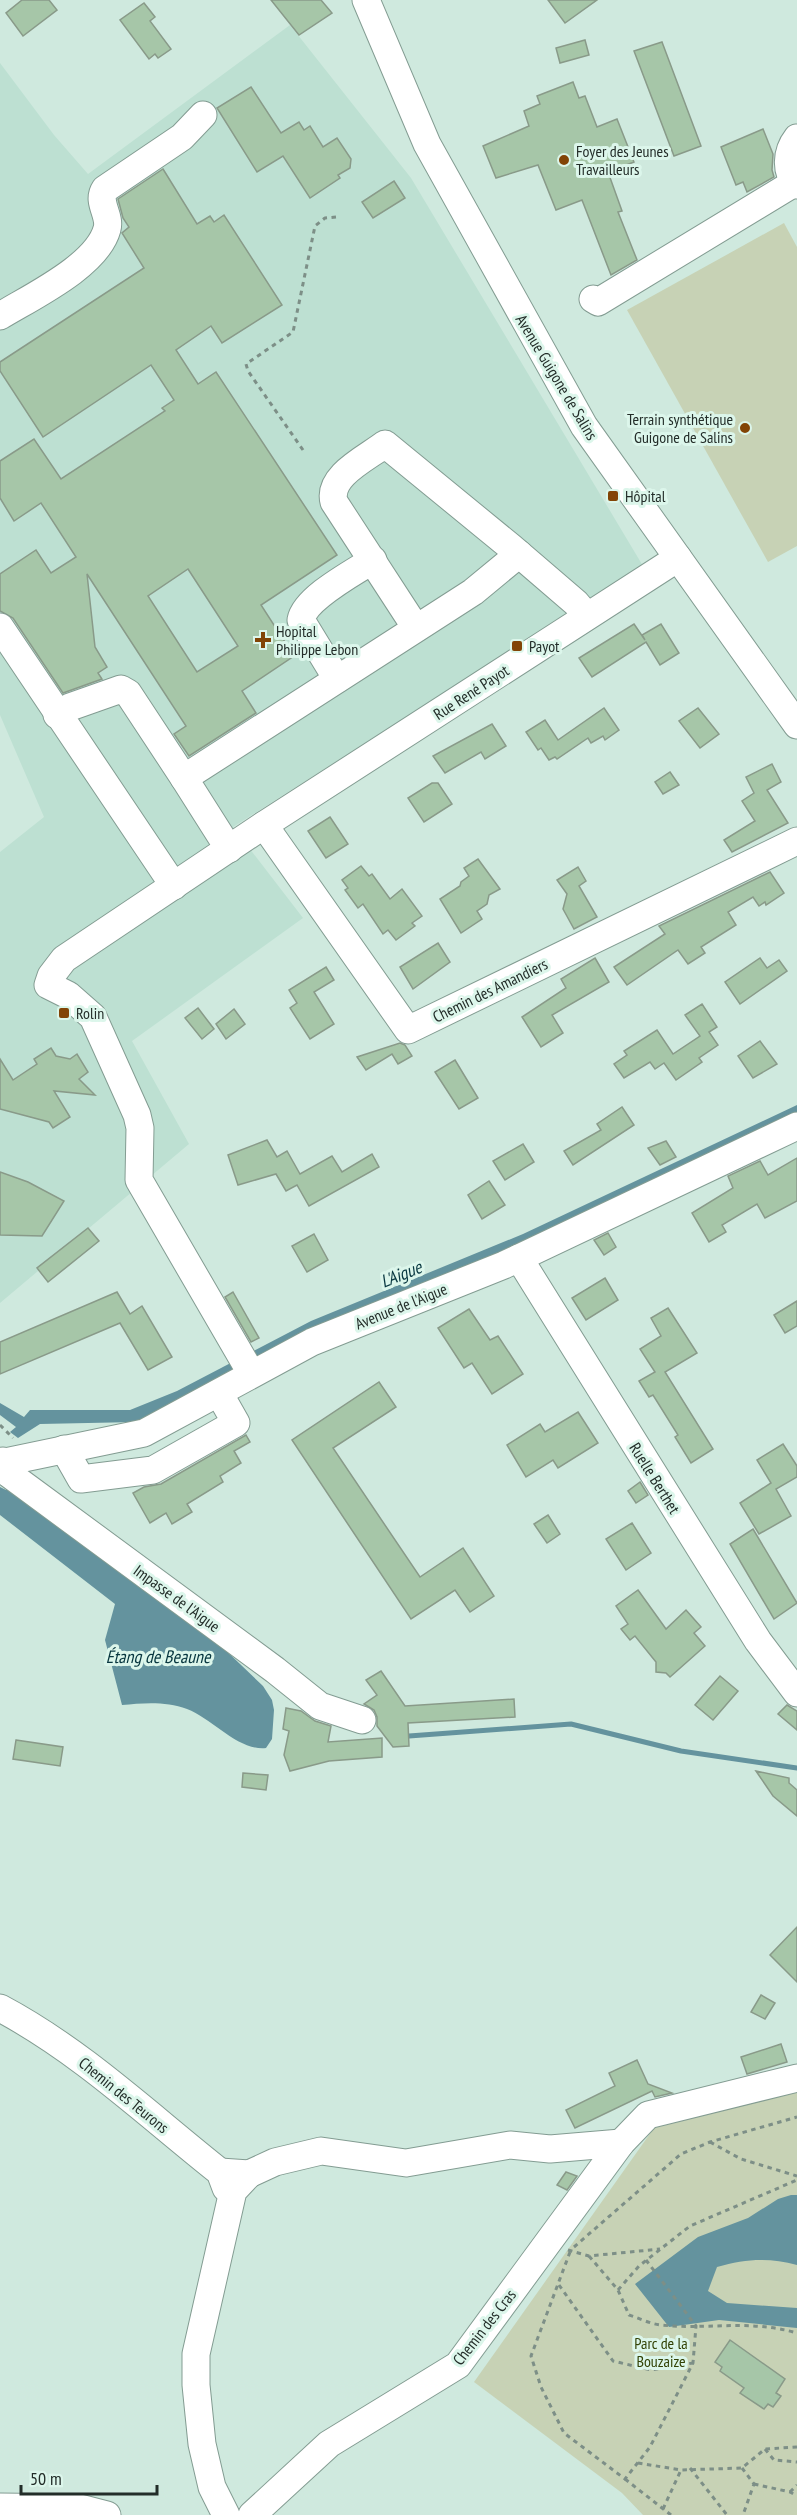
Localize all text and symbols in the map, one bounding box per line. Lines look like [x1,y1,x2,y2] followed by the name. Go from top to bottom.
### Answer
[576,141,669,179] place label: Foyer des Jeunes Travailleurs
[557,153,571,167] marker: Foyer des Jeunes Travailleurs
[512,311,602,443] street label: Avenue Guigone de Salins
[627,409,733,447] place label: Terrain synthétique Guigone de Salins
[738,421,752,435] marker: Terrain synthétique Guigone de Salins
[625,486,666,506] place label: Hôpital
[606,489,620,503] marker: Hôpital
[276,621,358,659] place label: Hopital Philippe Lebon
[254,631,272,649] marker: Hopital Philippe Lebon
[529,636,560,656] place label: Payot
[510,639,524,653] marker: Payot
[430,660,513,724] street label: Rue René Payot
[429,954,551,1026] street label: Chemin des Amandiers
[76,1003,104,1023] place label: Rolin
[57,1006,71,1020] marker: Rolin
[377,1255,426,1293] water label: L'Aigue
[352,1278,450,1334] street label: Avenue de l'Aigue
[625,1439,685,1518] street label: Ruelle Berthet
[130,1560,224,1636] street label: Impasse de l'Aigue
[106,1645,212,1668] water label: Étang de Beaune
[75,2053,173,2137] street label: Chemin des Teurons
[448,2285,520,2369] street label: Chemin des Cras
[634,2333,688,2371] park label: Parc de la Bouzaize
[21,2458,158,2496] scale bar
[30,2467,62,2490] text: 50 m

